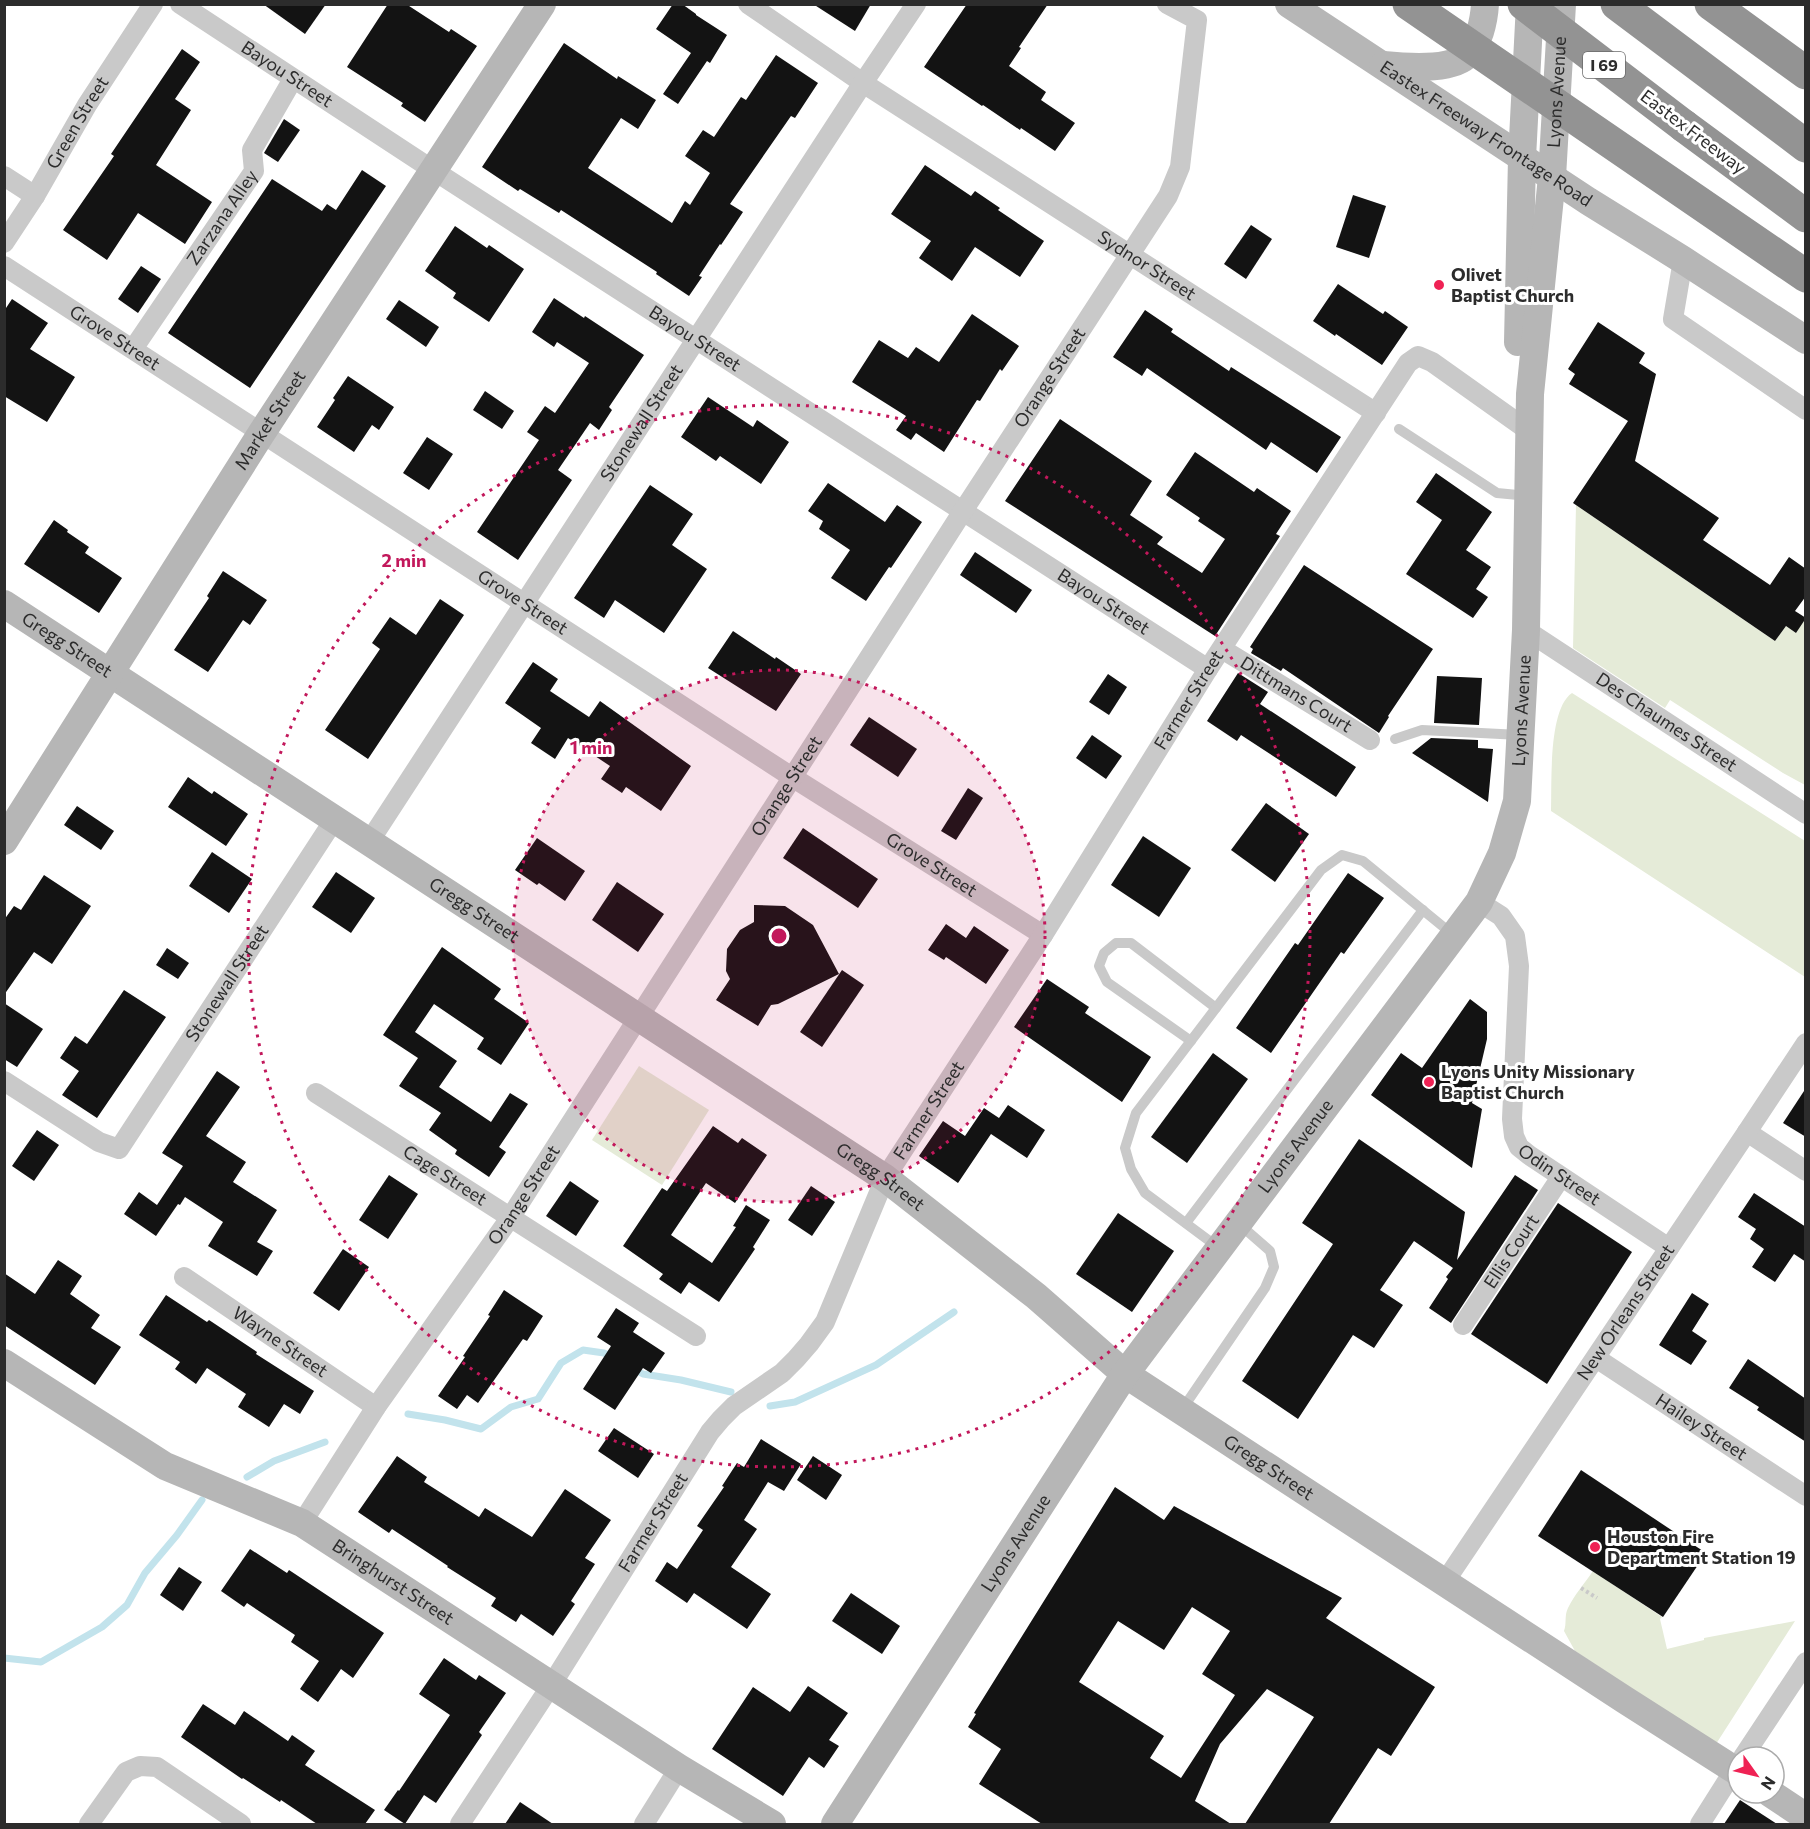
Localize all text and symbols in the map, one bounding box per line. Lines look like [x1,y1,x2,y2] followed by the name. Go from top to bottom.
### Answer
[238,35,338,111] street label: Bayou Street
[1542,36,1570,148] street label: Lyons Avenue
[1583,52,1625,78] road number: I 69
[1376,55,1597,211] street label: Eastex Freeway Frontage Road
[41,72,113,172] street label: Green Street
[1636,84,1751,178] street label: Eastex Freeway
[181,165,262,269] street label: Zarzana Alley
[1094,225,1201,304] street label: Sydnor Street
[1451,263,1574,306] place label: Olivet Baptist Church
[1432,278,1446,292] marker: Olivet Baptist Church
[66,300,165,374] street label: Grove Street
[645,300,745,375] street label: Bayou Street
[1008,323,1089,431] street label: Orange Street
[595,360,687,485] street label: Stonewall Street
[229,366,310,474] street label: Market Street
[382,549,426,571] text: 2 min
[1054,563,1154,639] street label: Bayou Street
[474,564,572,639] street label: Grove Street
[18,607,117,682] street label: Gregg Street
[1149,645,1228,753] street label: Farmer Street
[1237,651,1357,736] street label: Dittmans Court
[1507,654,1535,767] street label: Lyons Avenue
[1592,667,1742,776] street label: Des Chaumes Street
[745,731,826,840] street label: Orange Street
[570,736,612,758] text: 1 min
[882,827,982,901] street label: Grove Street
[425,872,524,947] street label: Gregg Street
[180,920,273,1045] street label: Stonewall Street
[769,926,789,946] centre of rings
[888,1056,968,1163] street label: Farmer Street
[1441,1060,1635,1103] place label: Lyons Unity Missionary Baptist Church
[1422,1075,1436,1089] marker: Lyons Unity Missionary Baptist Church
[1253,1094,1337,1197] street label: Lyons Avenue
[832,1137,930,1215] street label: Gregg Street
[1514,1139,1605,1209] street label: Odin Street
[399,1140,491,1210] street label: Cage Street
[482,1141,564,1249] street label: Orange Street
[1478,1210,1543,1292] street label: Ellis Court
[1571,1240,1678,1384] street label: New Orleans Street
[229,1301,332,1381] street label: Wayne Street
[1652,1388,1752,1464] street label: Hailey Street
[1220,1429,1319,1504] street label: Gregg Street
[613,1468,692,1576] street label: Farmer Street
[976,1490,1055,1596] street label: Lyons Avenue
[1607,1525,1796,1568] place label: Houston Fire Department Station 19
[328,1534,459,1629] street label: Bringhurst Street
[1588,1540,1602,1554] marker: Houston Fire Department Station 19
[1726,1745,1786,1805] north arrow
[1758,1773,1780,1794] text: N

